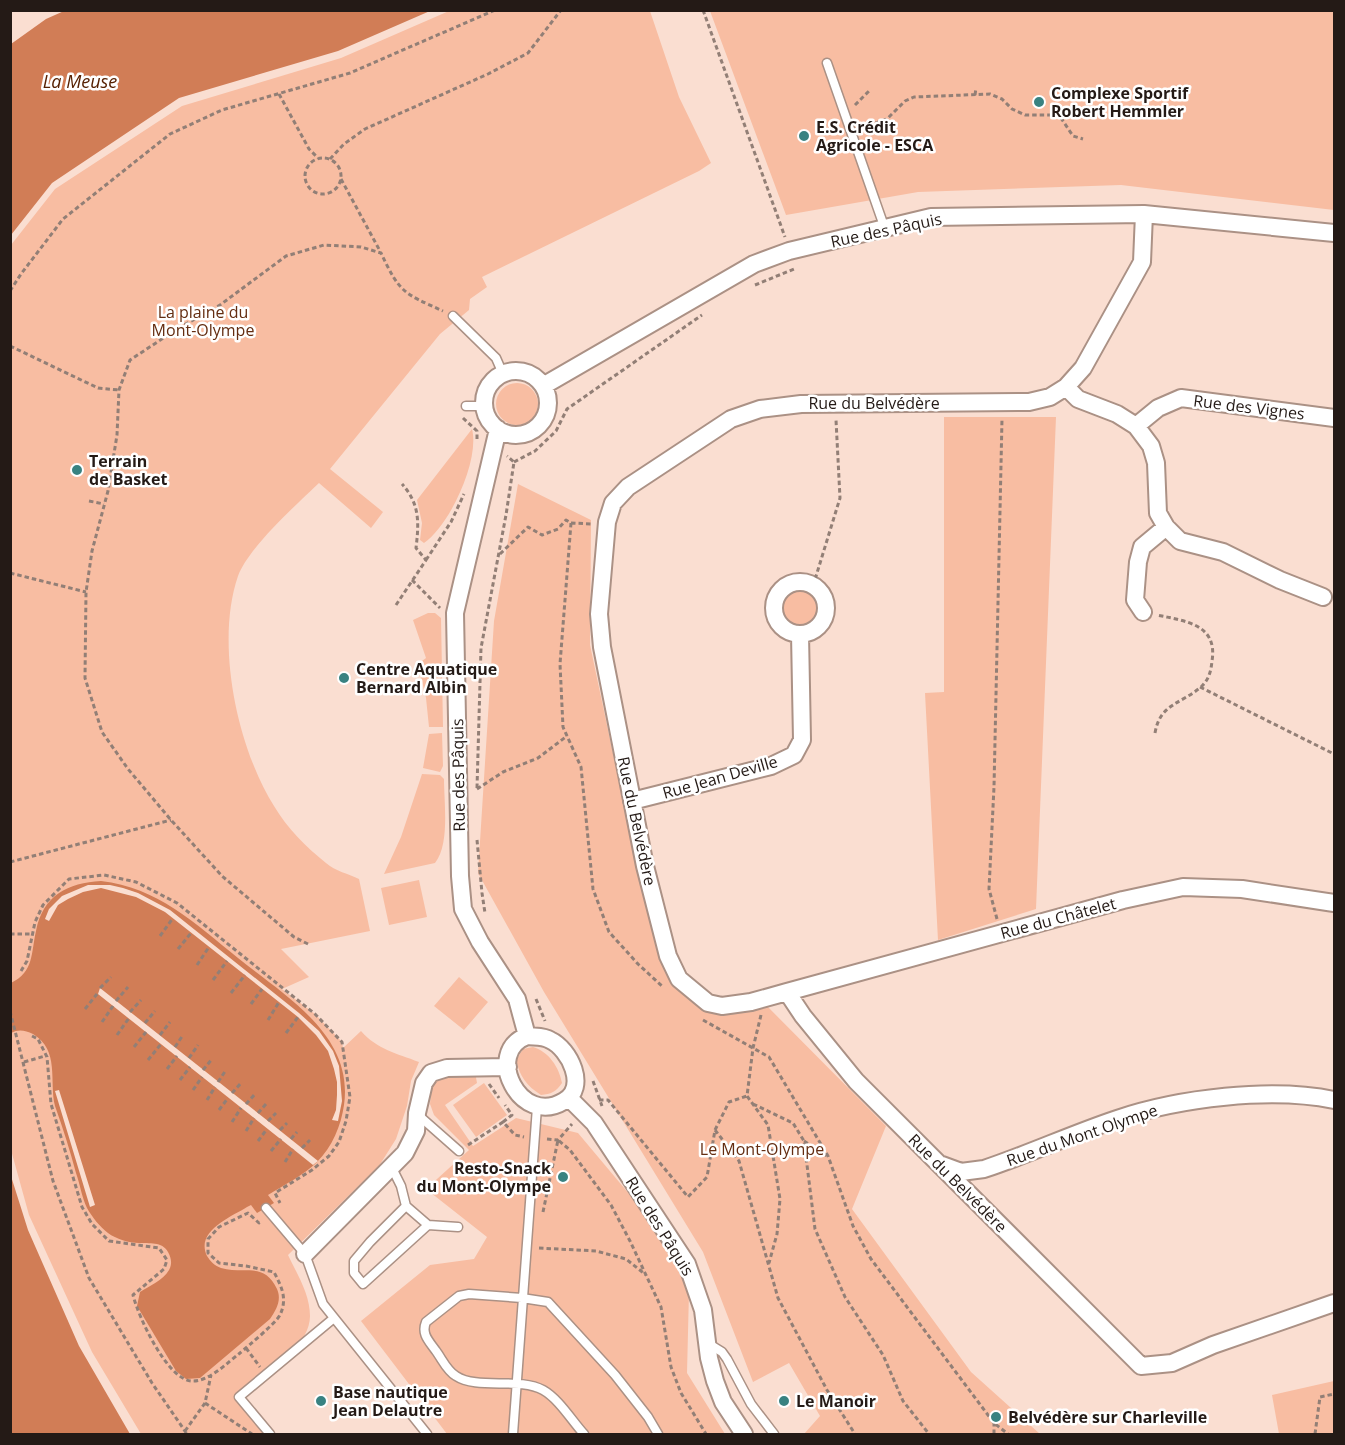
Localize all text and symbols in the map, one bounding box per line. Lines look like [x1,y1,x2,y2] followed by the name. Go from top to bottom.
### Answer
[43,69,117,93] water label: La Meuse
[1051,82,1189,122] place label: Complexe Sportif Robert Hemmler
[1032,95,1046,109] marker: Complexe Sportif Robert Hemmler
[816,116,934,156] place label: E.S. Crédit Agricole - ESCA
[797,129,811,143] marker: E.S. Crédit Agricole - ESCA
[828,207,944,253] street label: Rue des Pâquis
[152,301,254,341] park label: La plaine du Mont-Olympe
[1192,389,1306,425] street label: Rue des Vignes
[808,392,940,414] street label: Rue du Belvédère
[89,450,167,490] place label: Terrain de Basket
[70,463,84,477] marker: Terrain de Basket
[356,658,497,698] place label: Centre Aquatique Bernard Albin
[337,671,351,685] marker: Centre Aquatique Bernard Albin
[446,718,470,832] street label: Rue des Pâquis
[660,750,780,804] street label: Rue Jean Deville
[613,755,661,887] street label: Rue du Belvédère
[998,892,1119,944] street label: Rue du Châtelet
[1004,1099,1160,1171] street label: Rue du Mont Olympe
[904,1129,1012,1237] street label: Rue du Belvédère
[700,1138,824,1160] park label: Le Mont-Olympe
[417,1157,551,1197] place label: Resto-Snack du Mont-Olympe
[556,1170,570,1184] marker: Resto-Snack du Mont-Olympe
[621,1172,699,1280] street label: Rue des Pâquis
[331,1381,448,1421] place label: Base nautique Jean Delautre
[796,1390,876,1412] place label: Le Manoir
[314,1394,328,1408] marker: Base nautique Jean Delautre
[777,1394,791,1408] marker: Le Manoir
[1008,1406,1207,1428] place label: Belvédère sur Charleville
[989,1410,1003,1424] marker: Belvédère sur Charleville

